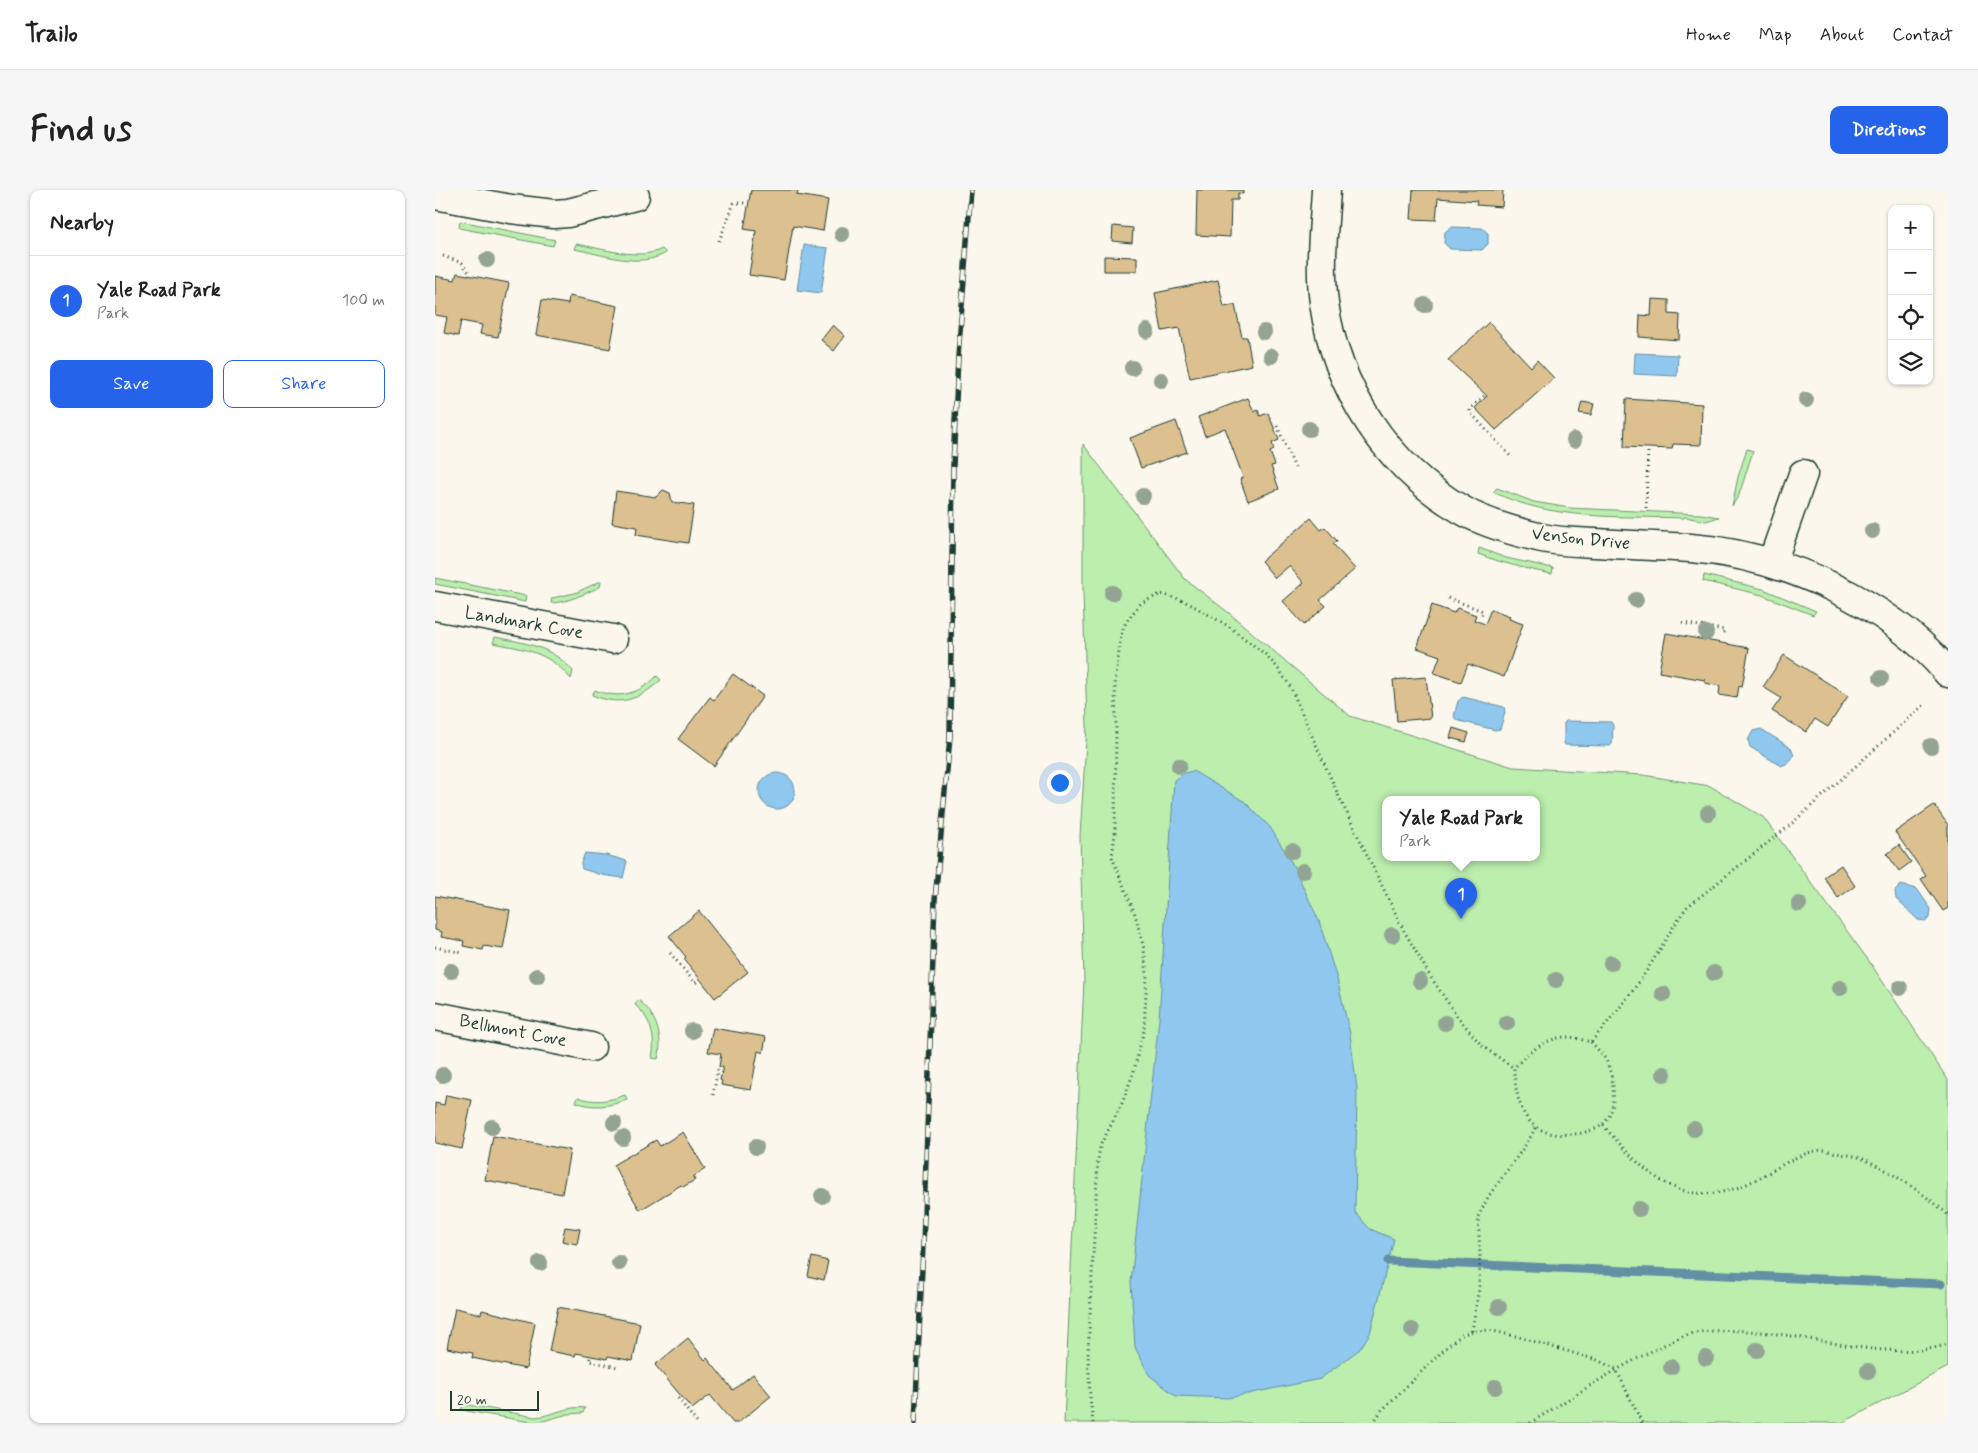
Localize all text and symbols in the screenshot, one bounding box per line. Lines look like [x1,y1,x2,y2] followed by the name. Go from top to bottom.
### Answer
[25,19,78,50] text: Trailo
[1686,23,1731,47] text: Home
[1759,23,1792,47] text: Map
[1820,23,1864,47] text: About
[1892,23,1953,47] text: Contact
[1830,106,1948,154] button: Directions
[30,107,132,153] text: Find us
[1888,205,1933,385] map controls
[1888,205,1933,250] button: +
[50,209,114,237] text: Nearby
[1888,250,1933,295] button: −
[97,278,221,303] text: Yale Road Park
[62,290,70,311] text: 1
[342,290,385,311] text: 100 m
[1888,295,1933,340] button: locate
[97,303,129,324] text: Park
[1888,340,1933,385] button: layers
[50,360,213,408] button: Save
[223,360,385,408] button: Share
[1531,522,1631,556] street label: Venson Drive
[463,601,585,645] street label: Landmark Cove
[1047,770,1073,796] your location
[1382,796,1540,861] popup
[1399,806,1523,831] text: Yale Road Park
[1399,831,1431,852] text: Park
[1445,878,1477,919] pin: 1
[457,1009,569,1053] street label: Bellmont Cove
[450,1388,539,1411] scale bar
[457,1391,487,1409] text: 20 m

